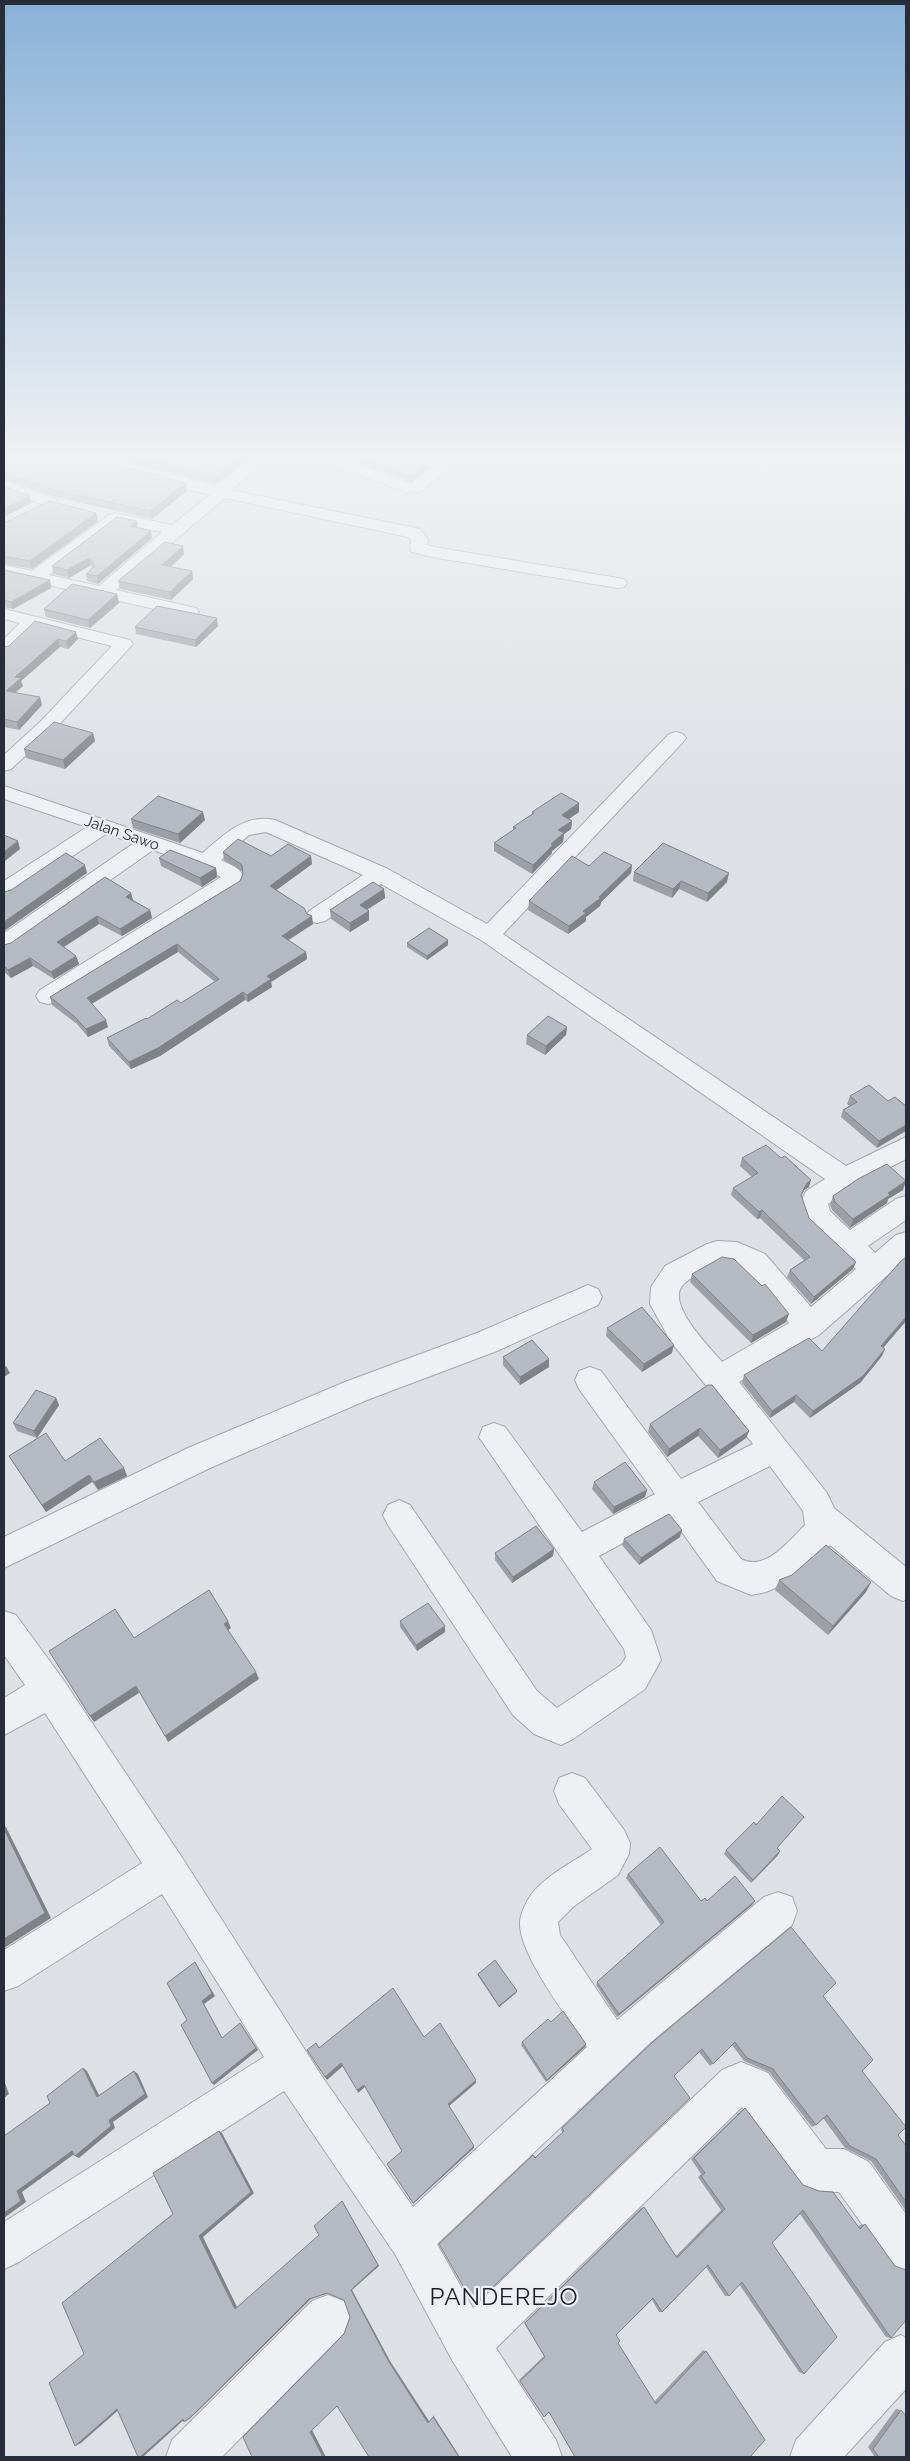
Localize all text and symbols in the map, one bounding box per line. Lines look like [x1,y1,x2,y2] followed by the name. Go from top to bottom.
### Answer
[82,812,162,854] street label: Jalan Sawo
[429,2282,579,2311] district label: PANDEREJO

